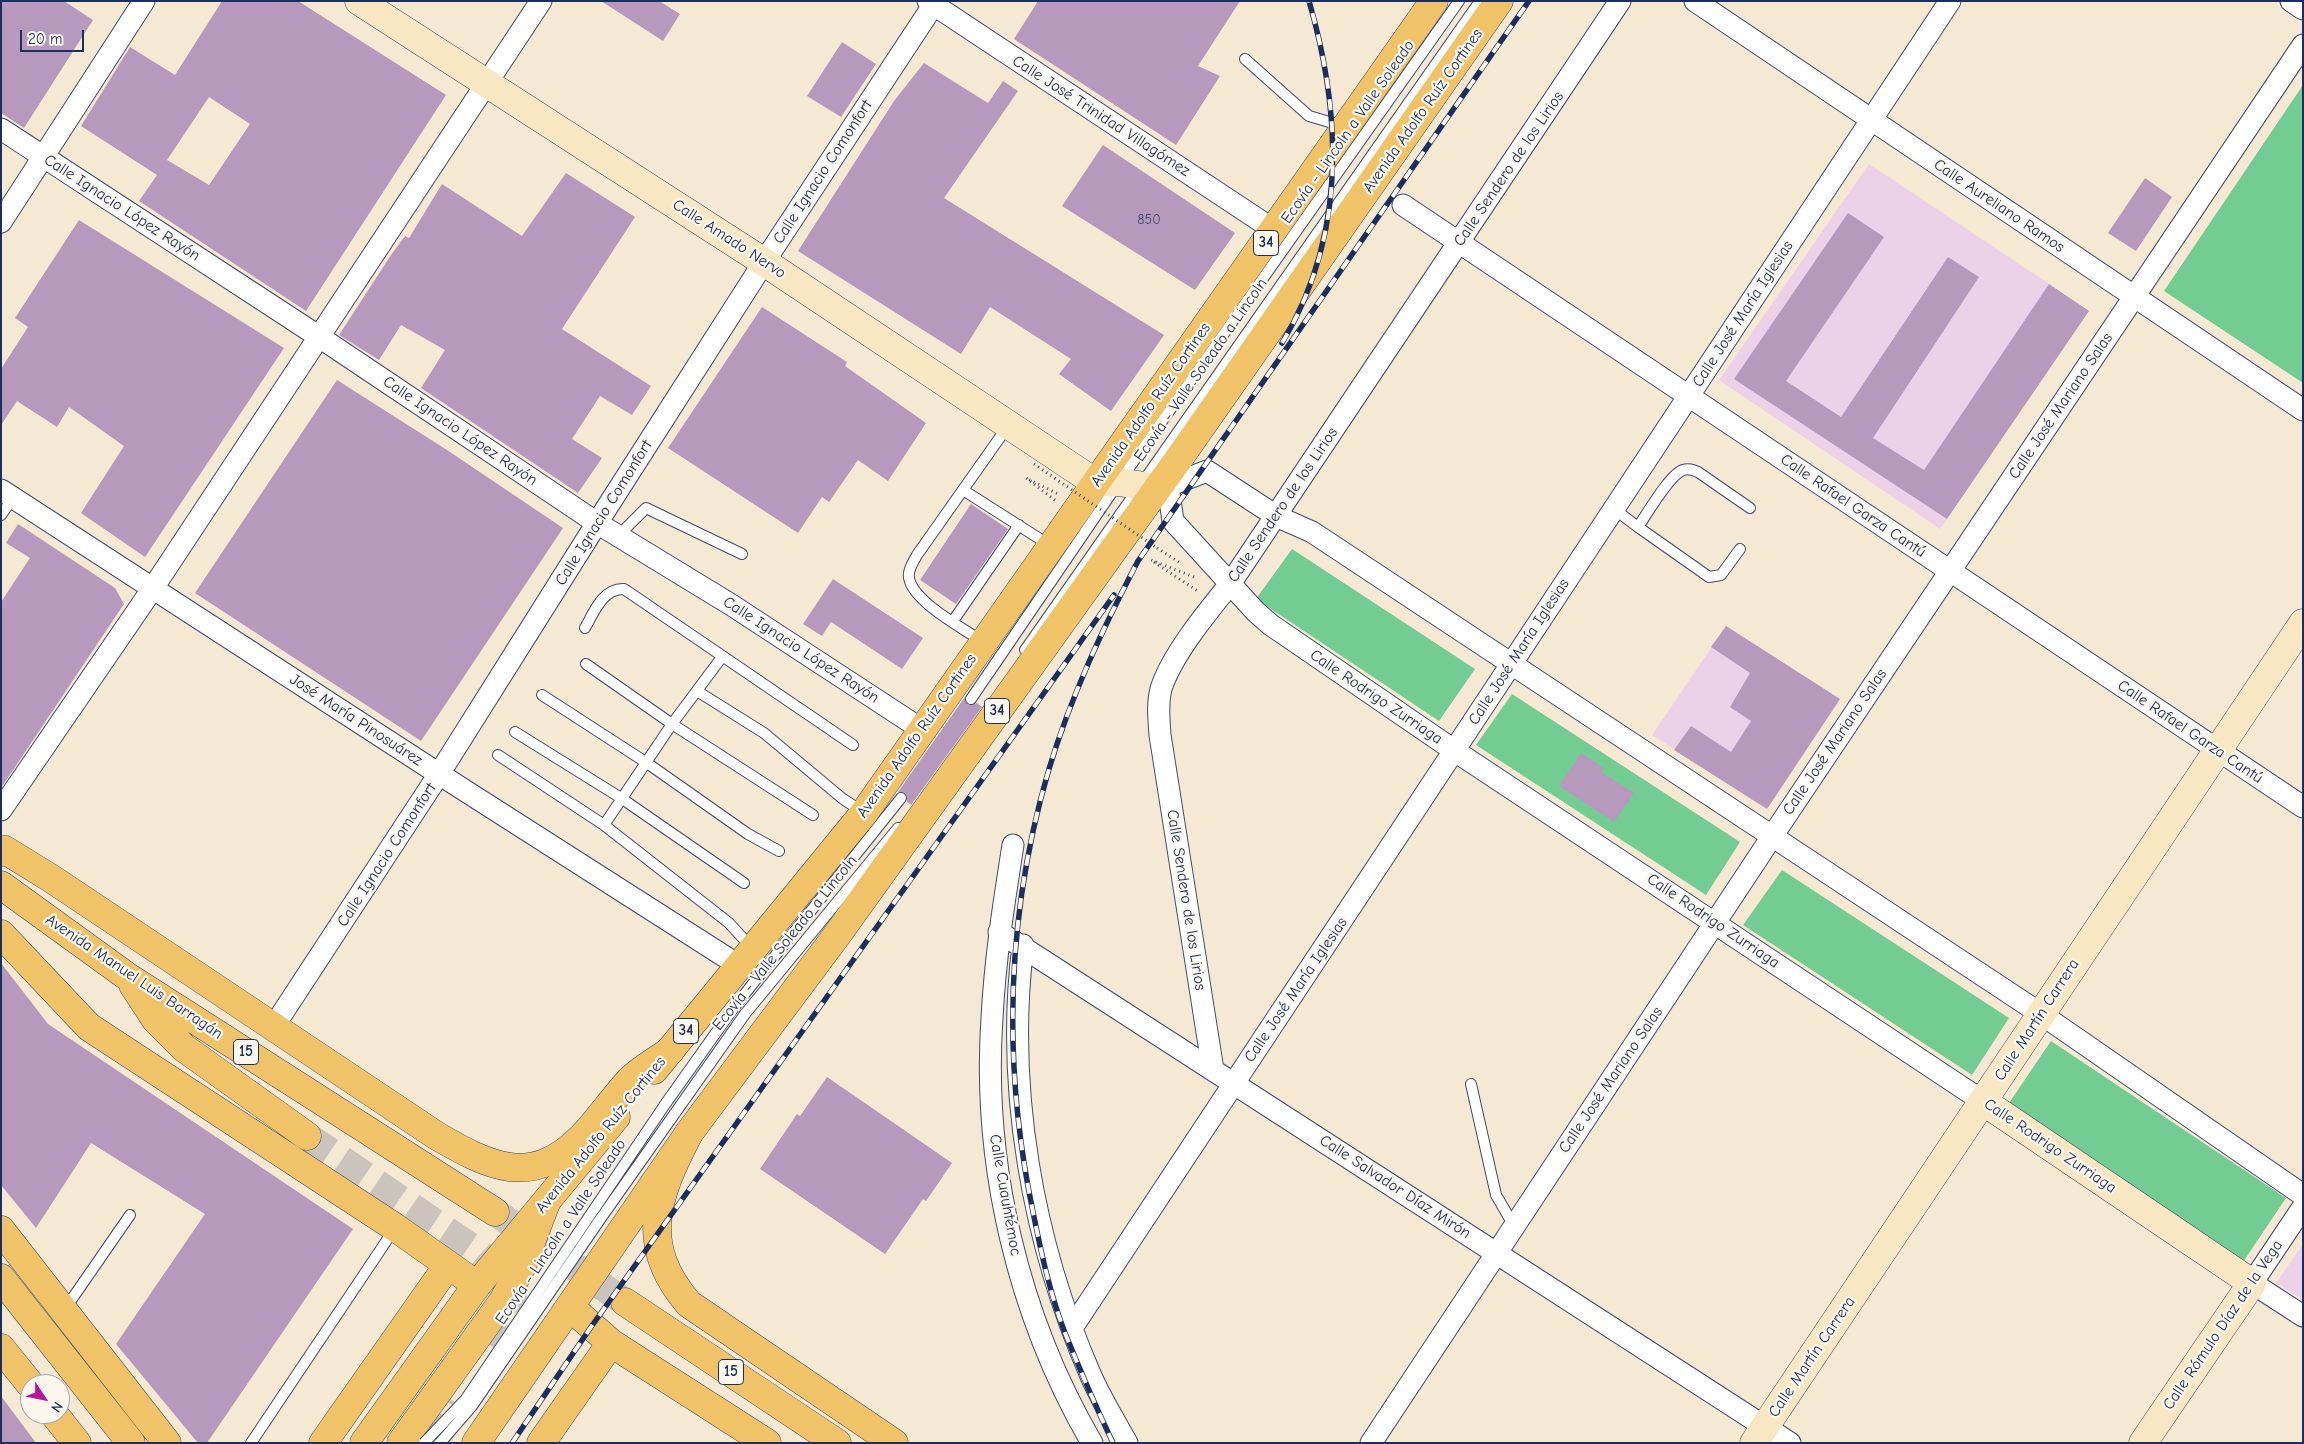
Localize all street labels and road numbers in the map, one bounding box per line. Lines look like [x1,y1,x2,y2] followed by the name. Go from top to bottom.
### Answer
[1359,25,1487,197] street label: Avenida Adolfo Ruíz Cortines
[1277,37,1419,227] street label: Ecovía - Lincoln a Valle Soleado
[1009,51,1193,181] street label: Calle José Trinidad Villagómez
[1450,88,1568,250] street label: Calle Sendero de los Lirios
[769,96,877,248] street label: Calle Ignacio Comonfort
[40,150,204,266] street label: Calle Ignacio López Rayón
[1930,155,2068,257] street label: Calle Aureliano Ramos
[669,195,789,283] street label: Calle Amado Nervo
[1254,230,1278,256] road number: 34
[1688,237,1798,391] street label: Calle José María Iglesias
[1130,275,1272,465] street label: Ecovía - Valle Soleado a Lincoln
[1087,319,1215,491] street label: Avenida Adolfo Ruíz Cortines
[2005,329,2117,483] street label: Calle José Mariano Salas
[379,372,541,490] street label: Calle Ignacio López Rayón
[1224,424,1342,586] street label: Calle Sendero de los Lirios
[551,437,657,589] street label: Calle Ignacio Comonfort
[1777,450,1929,562] street label: Calle Rafael Garza Cantú
[1464,575,1574,729] street label: Calle José María Iglesias
[719,592,883,708] street label: Calle Ignacio López Rayón
[1306,645,1446,749] street label: Calle Rodrigo Zurriaga
[853,650,981,822] street label: Avenida Adolfo Ruíz Cortines
[1779,665,1891,819] street label: Calle José Mariano Salas
[286,670,426,770] street label: José María Pinosuárez
[2114,676,2266,788] street label: Calle Rafael Garza Cantú
[984,698,1010,724] road number: 34
[333,779,441,931] street label: Calle Ignacio Comonfort
[1162,808,1210,992] street label: Calle Sendero de los Lirios
[708,852,862,1034] street label: Ecovía - Valle Soleado a Lincoln
[1643,869,1783,973] street label: Calle Rodrigo Zurriaga
[42,910,226,1044] street label: Avenida Manuel Luis Barragán
[1240,914,1352,1066] street label: Calle José María Iglesias
[1990,955,2084,1085] street label: Calle Martín Carrera
[1555,1003,1667,1157] street label: Calle José Mariano Salas
[674,1018,698,1044] road number: 34
[234,1040,258,1064] road number: 15
[532,1053,670,1217] street label: Avenida Adolfo Ruíz Cortines
[1980,1094,2120,1198] street label: Calle Rodrigo Zurriaga
[1316,1131,1474,1243] street label: Calle Salvador Díaz Mirón
[985,1133,1025,1257] street label: Calle Cuauhtémoc
[492,1136,630,1328] street label: Ecovía - Lincoln a Valle Soleado
[2159,1237,2287,1413] street label: Calle Rómulo Díaz de la Vega
[1764,1293,1860,1421] street label: Calle Martín Carrera
[718,1360,744,1384] road number: 15

